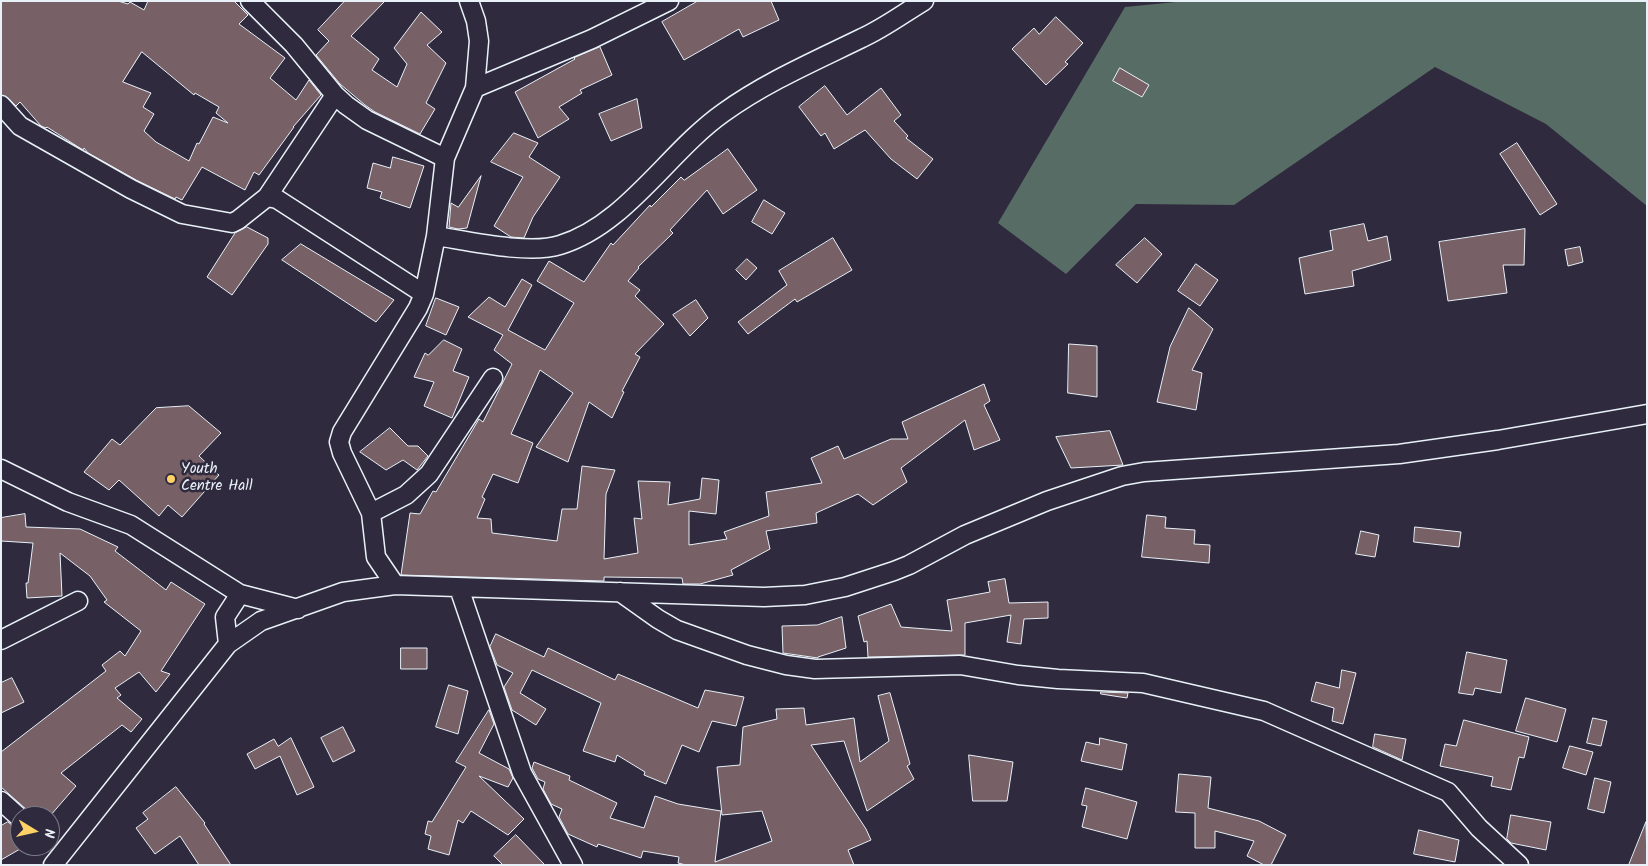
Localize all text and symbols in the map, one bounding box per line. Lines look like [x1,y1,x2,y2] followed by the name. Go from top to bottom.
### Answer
[181,461,253,496] place label: Youth Centre Hall
[165,473,177,485] marker: Youth Centre Hall
[10,806,60,856] north arrow
[37,827,60,839] text: N

